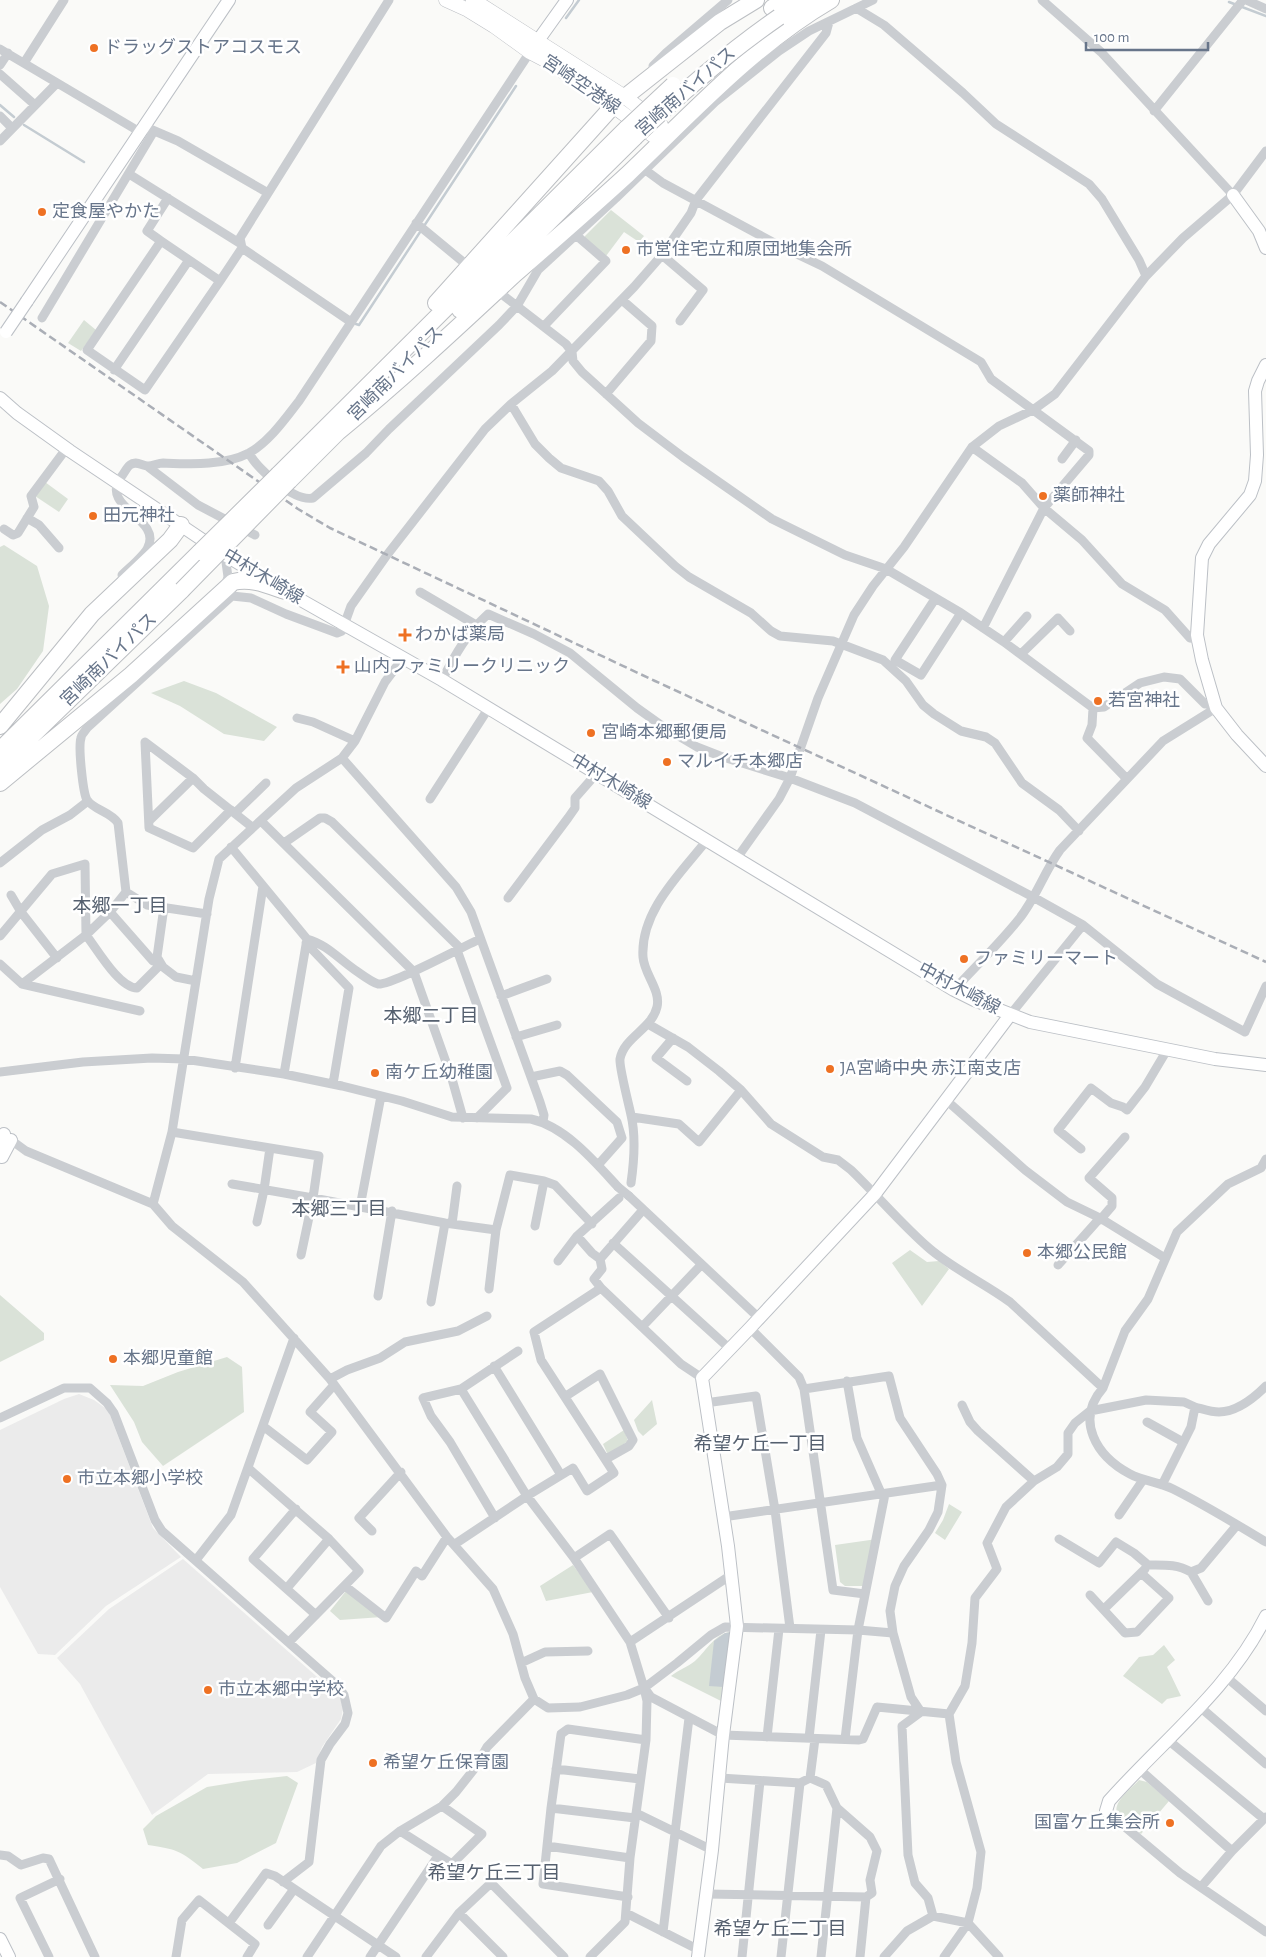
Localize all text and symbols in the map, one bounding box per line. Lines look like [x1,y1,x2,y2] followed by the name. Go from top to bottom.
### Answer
[1086,20,1208,52] scale bar
[1094,30,1129,45] text: 100 m
[104,37,302,57] place label: ドラッグストアコスモス
[88,42,100,54] marker: ドラッグストアコスモス
[632,43,739,140] street label: 宮崎南バイパス
[539,51,624,118] street label: 宮崎空港線
[52,202,160,221] place label: 定食屋やかた
[36,206,48,218] marker: 定食屋やかた
[636,239,852,259] place label: 市営住宅立和原団地集会所
[620,244,632,256] marker: 市営住宅立和原団地集会所
[345,323,447,425] street label: 宮崎南バイパス
[1053,486,1125,505] place label: 薬師神社
[1037,490,1049,502] marker: 薬師神社
[103,506,175,525] place label: 田元神社
[87,510,99,522] marker: 田元神社
[220,544,307,608] street label: 中村木崎線
[57,609,160,710] street label: 宮崎南バイパス
[415,625,505,644] place label: わかば薬局
[399,629,411,641] marker: わかば薬局
[354,657,570,676] place label: 山内ファミリークリニック
[336,660,350,674] marker: 山内ファミリークリニック
[1108,691,1180,710] place label: 若宮神社
[1092,695,1104,707] marker: 若宮神社
[601,723,727,742] place label: 宮崎本郷郵便局
[585,727,597,739] marker: 宮崎本郷郵便局
[568,749,655,813] street label: 中村木崎線
[677,752,803,771] place label: マルイチ本郷店
[661,756,673,768] marker: マルイチ本郷店
[72,896,168,916] district label: 本郷一丁目
[974,950,1118,968] place label: ファミリーマート
[958,953,970,965] marker: ファミリーマート
[915,958,1004,1018] street label: 中村木崎線
[383,1006,479,1026] district label: 本郷二丁目
[840,1059,1021,1078] place label: JA宮崎中央 赤江南支店
[385,1062,493,1082] place label: 南ケ丘幼稚園
[824,1063,836,1075] marker: JA宮崎中央 赤江南支店
[369,1067,381,1079] marker: 南ケ丘幼稚園
[291,1199,387,1219] district label: 本郷三丁目
[1037,1243,1127,1262] place label: 本郷公民館
[1021,1247,1033,1259] marker: 本郷公民館
[123,1349,213,1368] place label: 本郷児童館
[107,1353,119,1365] marker: 本郷児童館
[693,1433,827,1454] district label: 希望ケ丘一丁目
[77,1468,203,1488] place label: 市立本郷小学校
[61,1473,73,1485] marker: 市立本郷小学校
[218,1679,344,1699] place label: 市立本郷中学校
[202,1684,214,1696] marker: 市立本郷中学校
[383,1752,509,1772] place label: 希望ケ丘保育園
[367,1757,379,1769] marker: 希望ケ丘保育園
[1034,1812,1160,1832] place label: 国富ケ丘集会所
[1164,1817,1176,1829] marker: 国富ケ丘集会所
[427,1862,561,1883] district label: 希望ケ丘三丁目
[713,1918,847,1939] district label: 希望ケ丘二丁目

